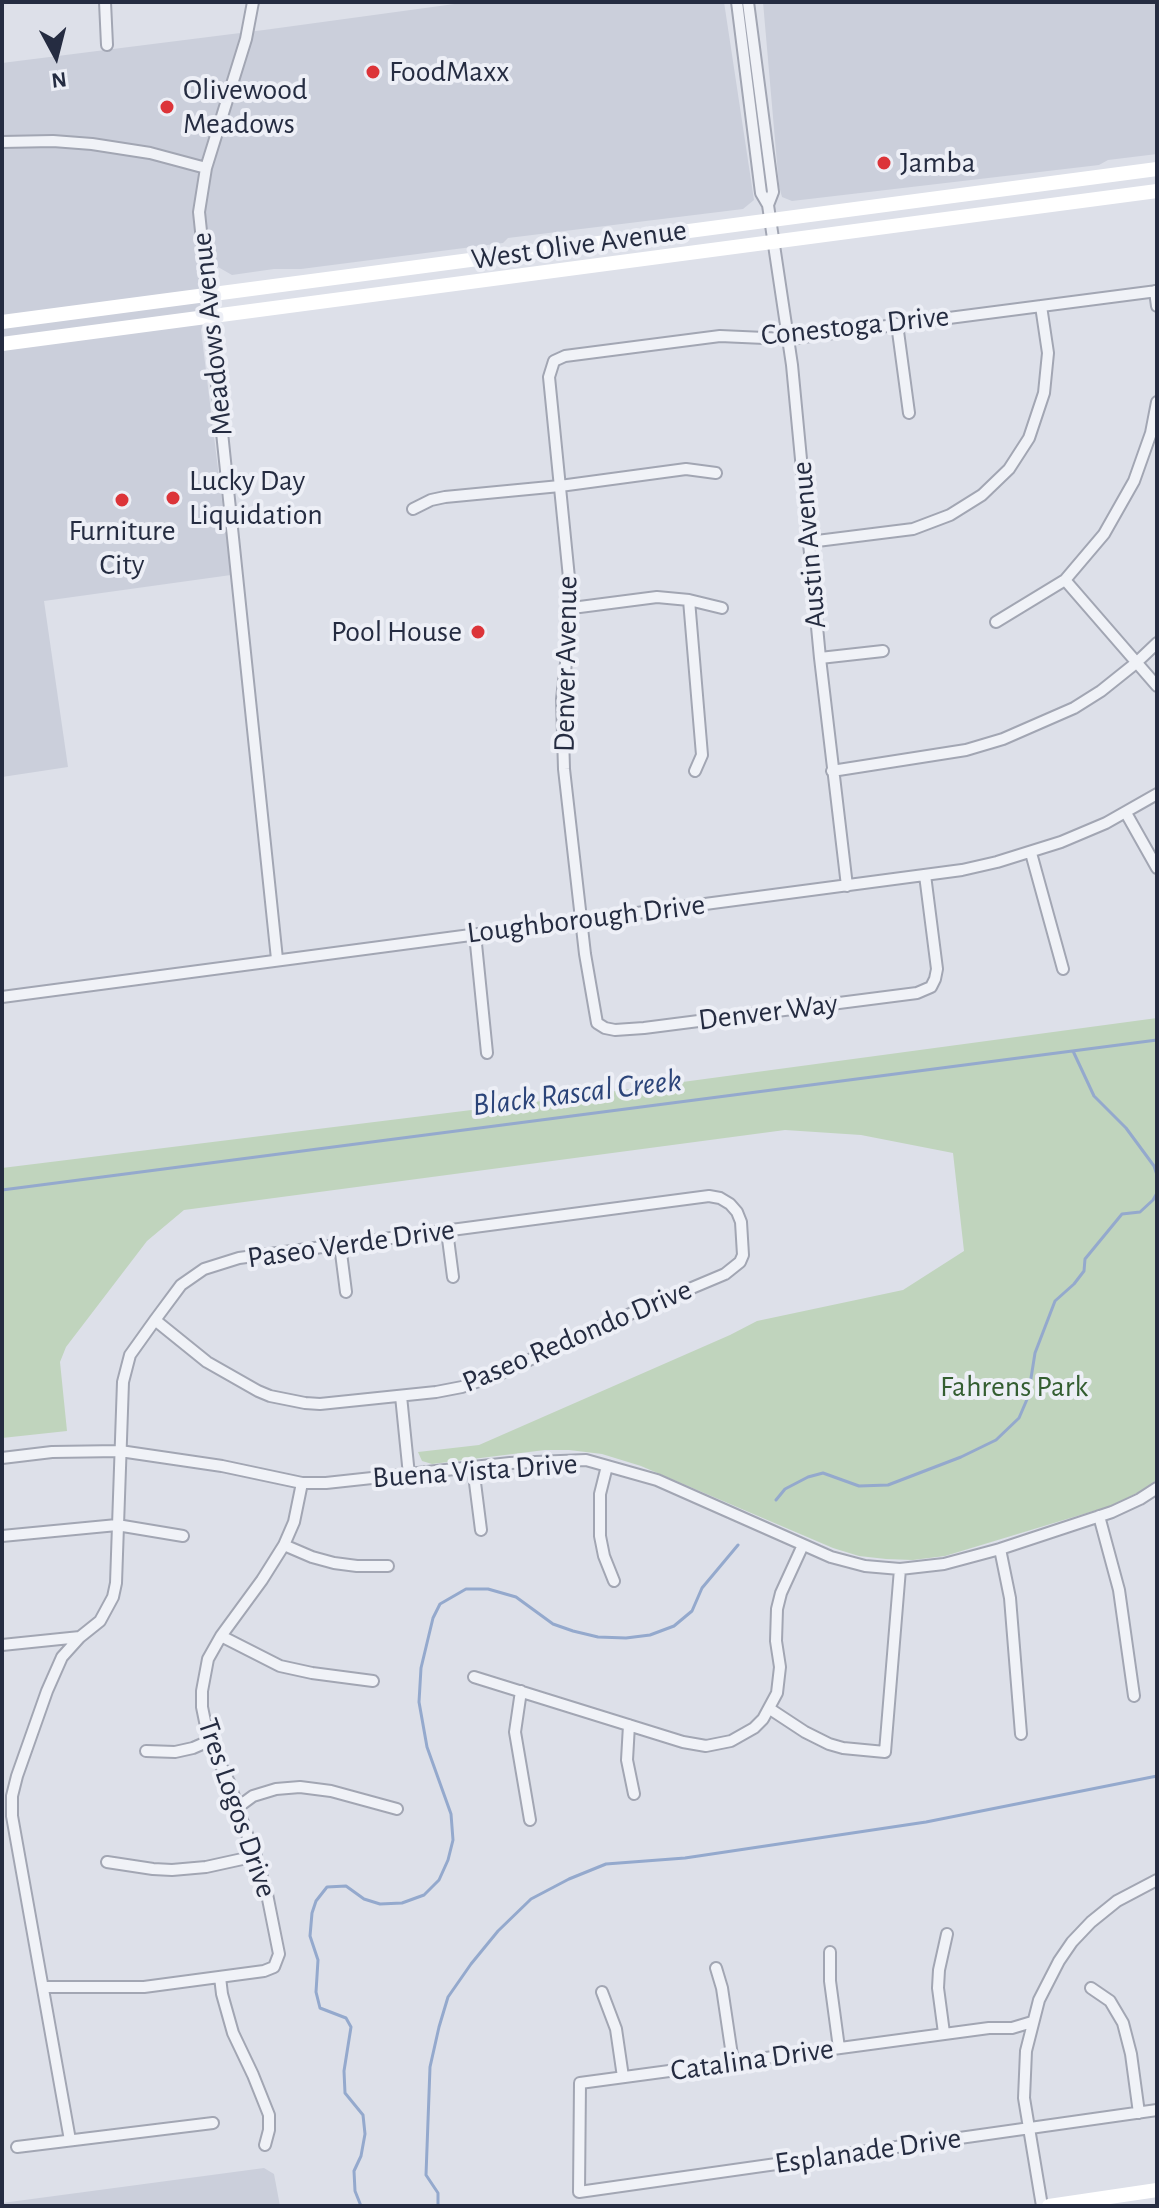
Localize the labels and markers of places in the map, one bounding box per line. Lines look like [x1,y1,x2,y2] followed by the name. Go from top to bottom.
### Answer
[389,54,509,90] place label: FoodMaxx
[364,63,382,81] marker: FoodMaxx
[183,72,308,142] place label: Olivewood Meadows
[158,98,176,116] marker: Olivewood Meadows
[900,145,976,181] place label: Jamba
[875,154,893,172] marker: Jamba
[189,463,323,534] place label: Lucky Day Liquidation
[164,489,182,507] marker: Lucky Day Liquidation
[113,491,131,509] marker: Furniture City
[68,513,176,584] place label: Furniture City
[331,614,462,650] place label: Pool House
[469,623,487,641] marker: Pool House

